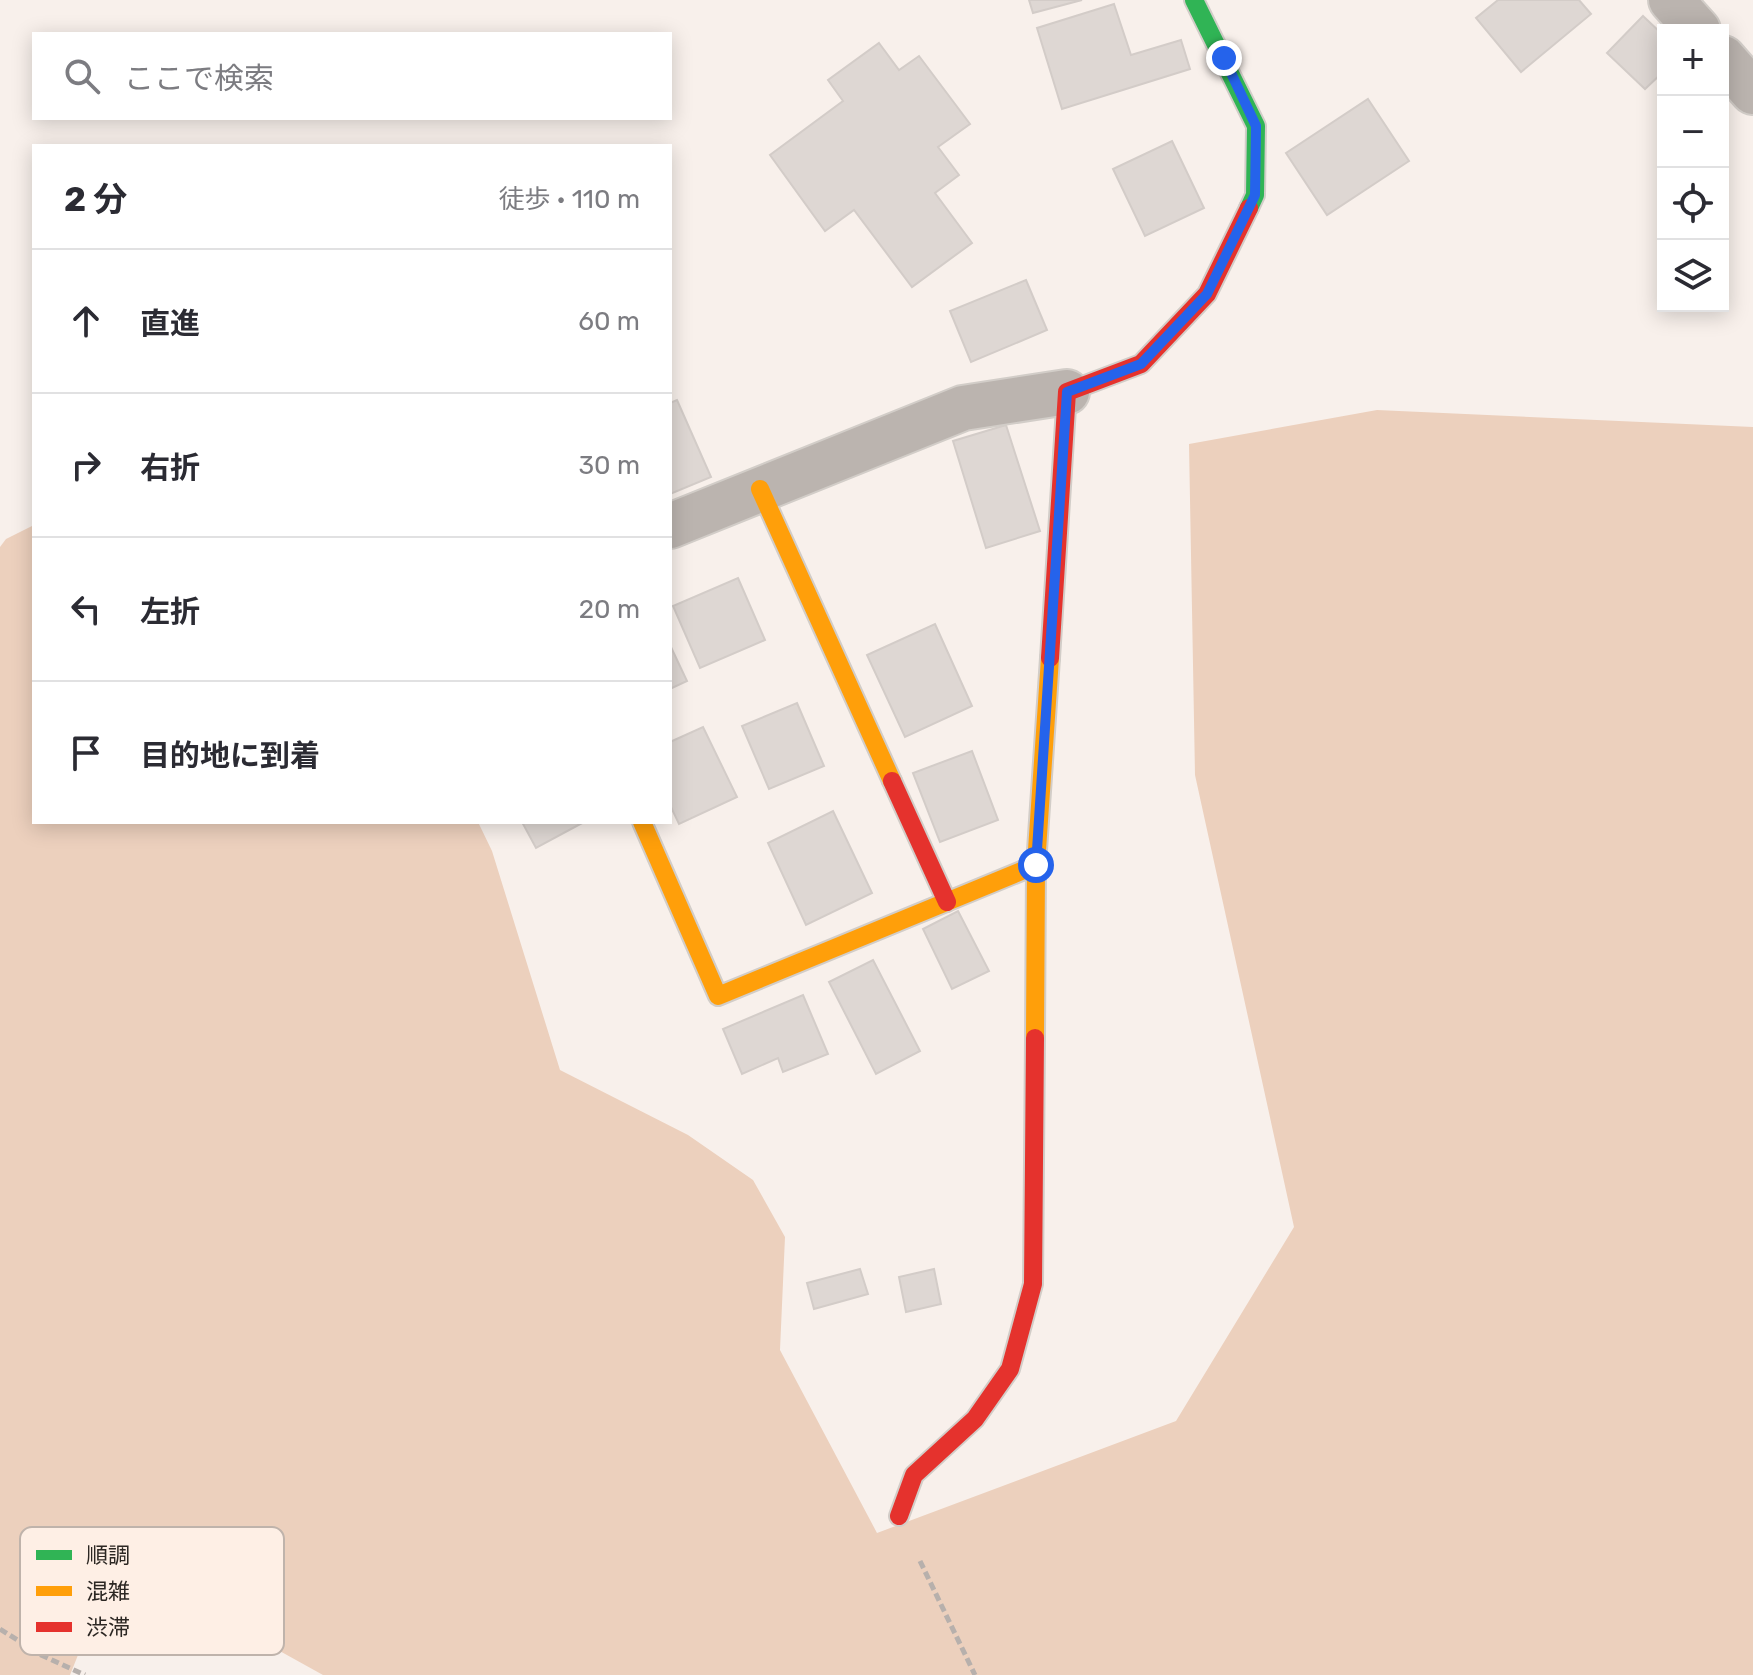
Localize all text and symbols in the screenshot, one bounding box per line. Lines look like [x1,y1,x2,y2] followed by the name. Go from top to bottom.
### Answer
[1657,24,1729,312] map controls
[1657,24,1729,96] button: +
[32,32,672,120] search box
[1206,40,1242,76] route end
[60,54,104,98] icon: search
[124,61,274,97] text: ここで検索
[1657,96,1729,168] button: −
[1657,168,1729,240] button: locate
[64,179,127,220] text: 2 分
[498,184,640,215] text: 徒歩 · 110 m
[1657,240,1729,312] button: layers
[64,299,108,343] icon: ahead
[140,306,200,342] text: 直進
[578,306,640,337] text: 60 m
[64,443,108,487] icon: right
[140,450,200,486] text: 右折
[578,450,640,481] text: 30 m
[64,587,108,631] icon: left
[140,594,200,630] text: 左折
[579,594,640,625] text: 20 m
[64,731,108,775] icon: arrive
[140,738,320,774] text: 目的地に到着
[1018,847,1054,883] route start
[20,1527,284,1655] legend
[86,1542,130,1569] text: 順調
[86,1578,130,1605] text: 混雑
[86,1614,130,1641] text: 渋滞

